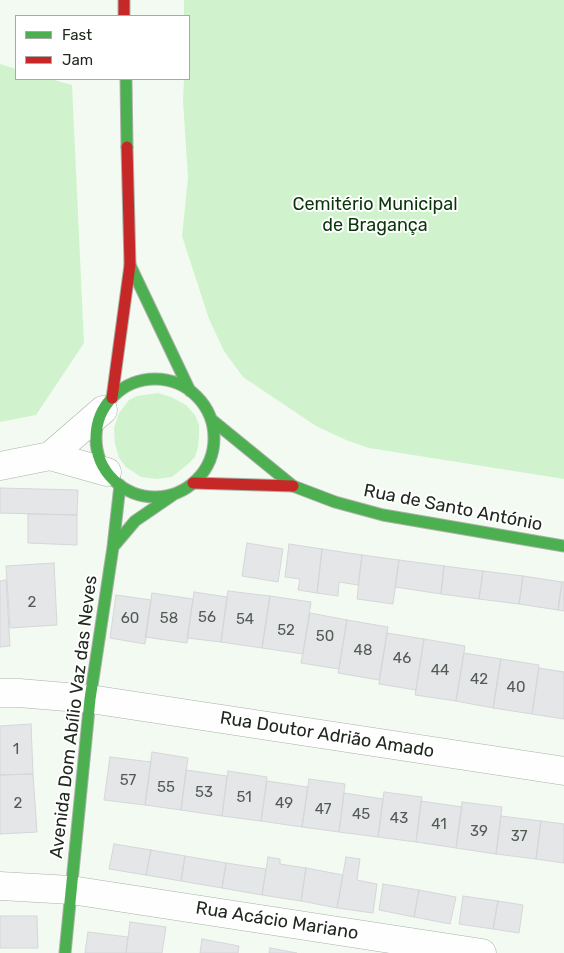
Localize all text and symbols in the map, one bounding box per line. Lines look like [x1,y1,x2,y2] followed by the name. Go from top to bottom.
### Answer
[15,15,190,80] legend
[62,26,92,44] text: Fast
[62,51,93,69] text: Jam
[292,194,458,236] park label: Cemitério Municipal de Bragança
[362,480,544,536] street label: Rua de Santo António
[46,574,102,860] street label: Avenida Dom Abílio Vaz das Neves
[28,594,36,612] house number: 2
[198,609,216,627] house number: 56
[121,610,139,628] house number: 60
[160,610,178,628] house number: 58
[236,611,254,629] house number: 54
[277,622,295,640] house number: 52
[316,628,334,646] house number: 50
[354,642,372,660] house number: 48
[393,650,411,668] house number: 46
[431,662,449,680] house number: 44
[470,671,488,689] house number: 42
[507,679,525,697] house number: 40
[218,707,436,763] street label: Rua Doutor Adrião Amado
[13,741,19,759] house number: 1
[120,772,136,790] house number: 57
[157,779,175,797] house number: 55
[195,784,213,802] house number: 53
[236,789,252,807] house number: 51
[14,795,22,813] house number: 2
[275,795,293,813] house number: 49
[315,801,331,819] house number: 47
[352,806,370,824] house number: 45
[390,810,408,828] house number: 43
[431,816,447,834] house number: 41
[470,823,488,841] house number: 39
[511,828,527,846] house number: 37
[194,897,360,945] street label: Rua Acácio Mariano

